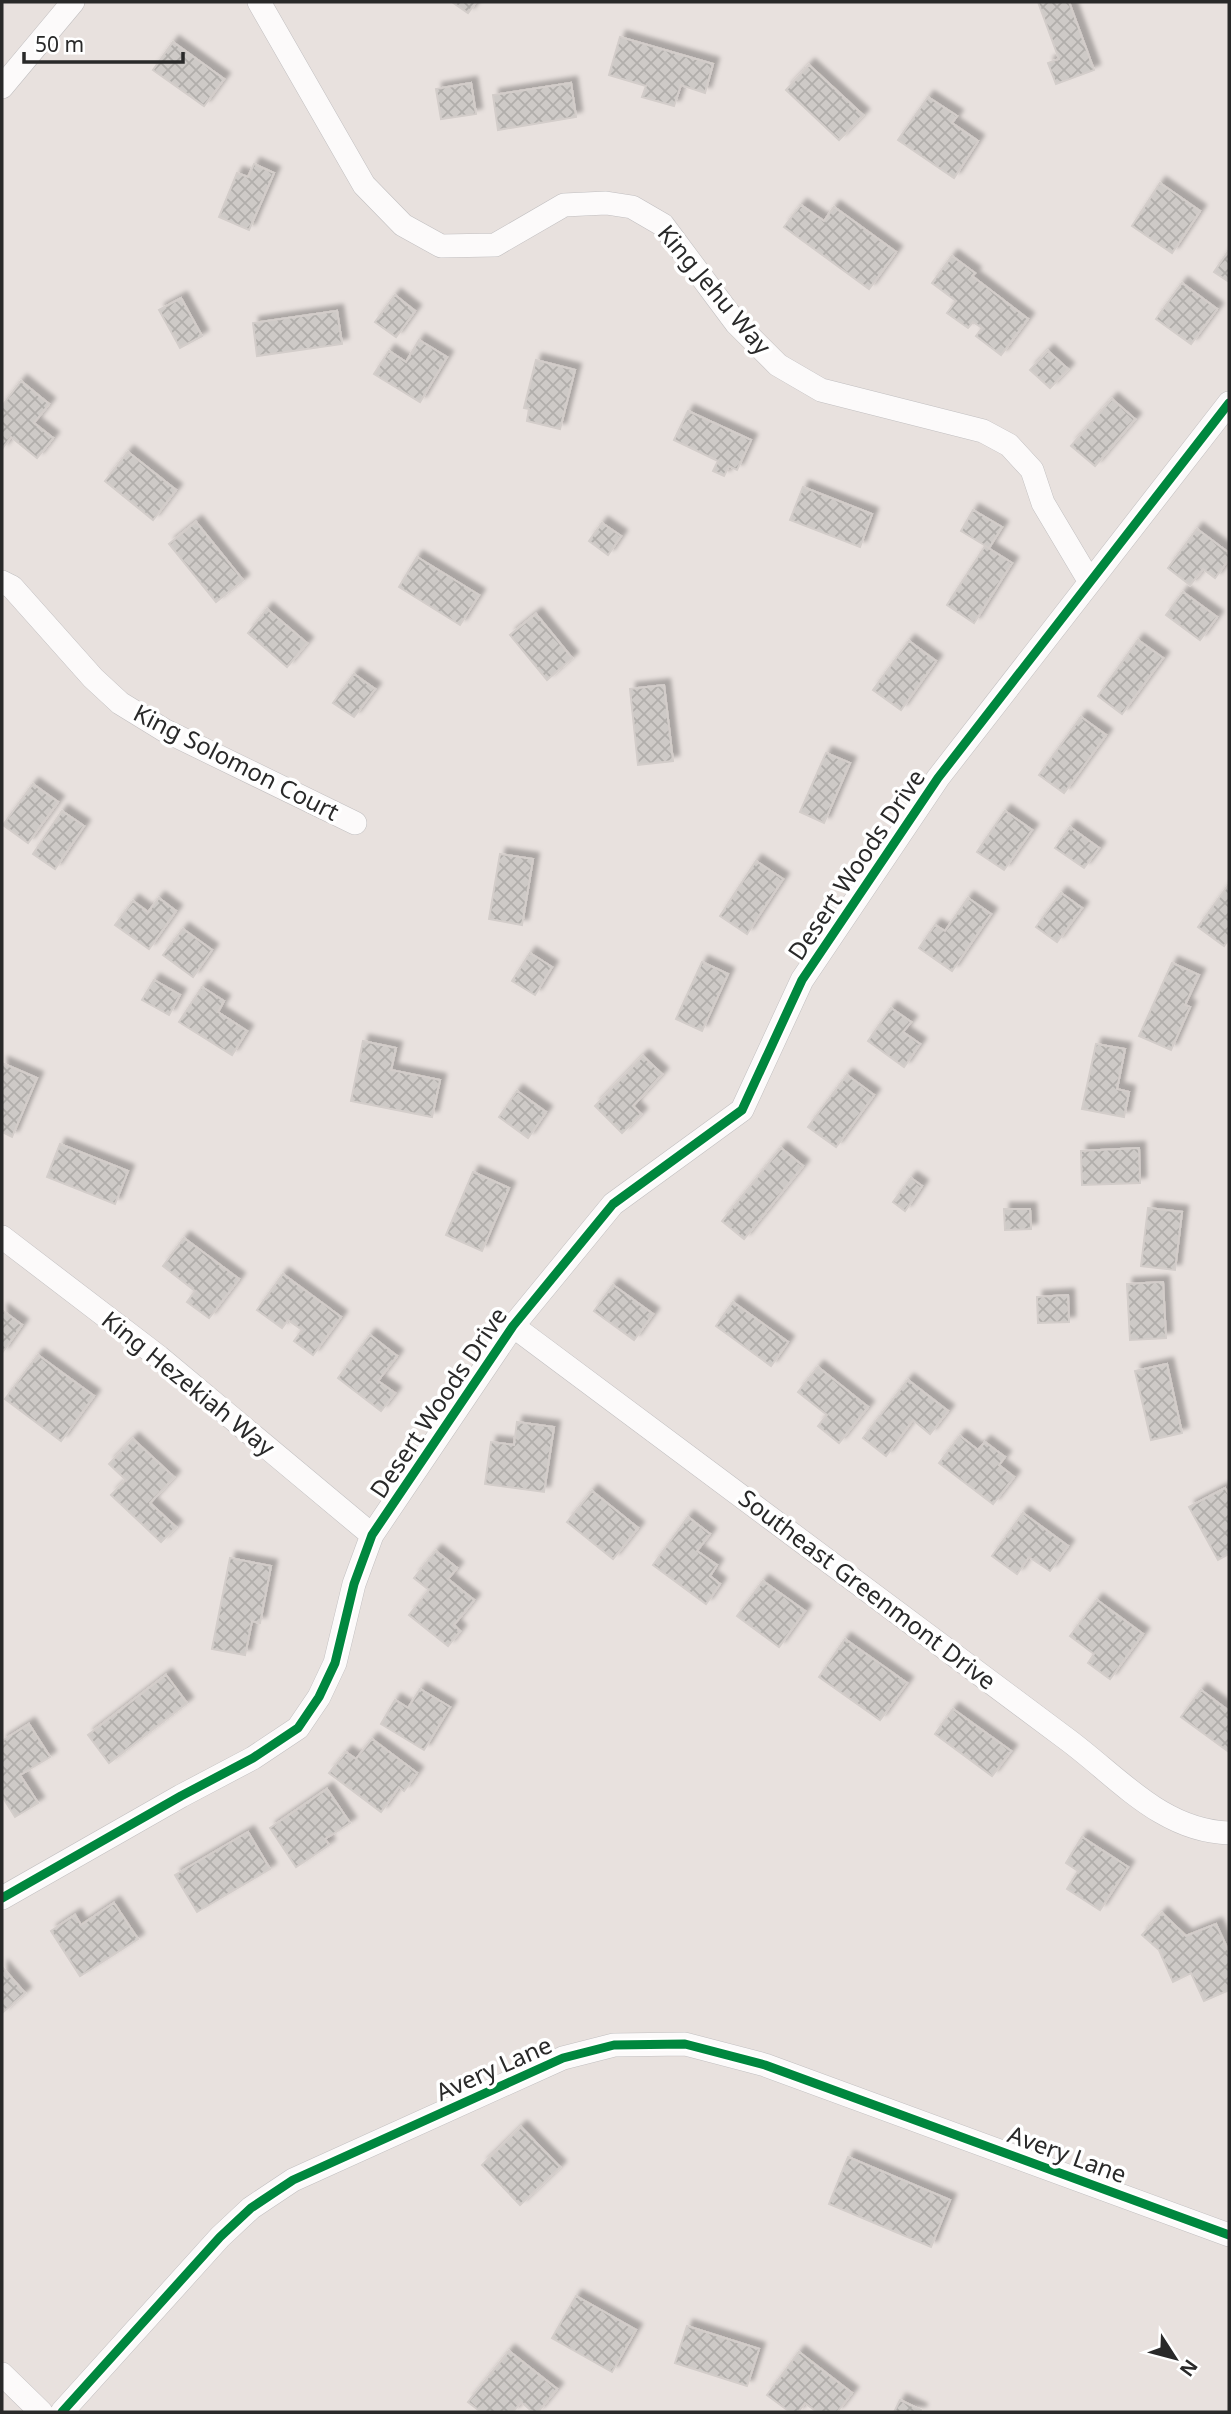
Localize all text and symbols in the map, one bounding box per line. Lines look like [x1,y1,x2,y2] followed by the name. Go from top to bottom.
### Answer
[24,21,184,65] scale bar
[35,30,84,58] text: 50 m
[651,217,780,362] street label: King Jehu Way
[128,696,345,828] street label: King Solomon Court
[780,762,932,966] street label: Desert Woods Drive
[362,1300,514,1504] street label: Desert Woods Drive
[95,1303,283,1463] street label: King Hezekiah Way
[732,1481,1003,1697] street label: Southeast Greenmont Drive
[430,2027,557,2108] street label: Avery Lane
[1004,2117,1131,2190] street label: Avery Lane
[1140,2323,1210,2393] north arrow
[1174,2354,1204,2382] text: N

